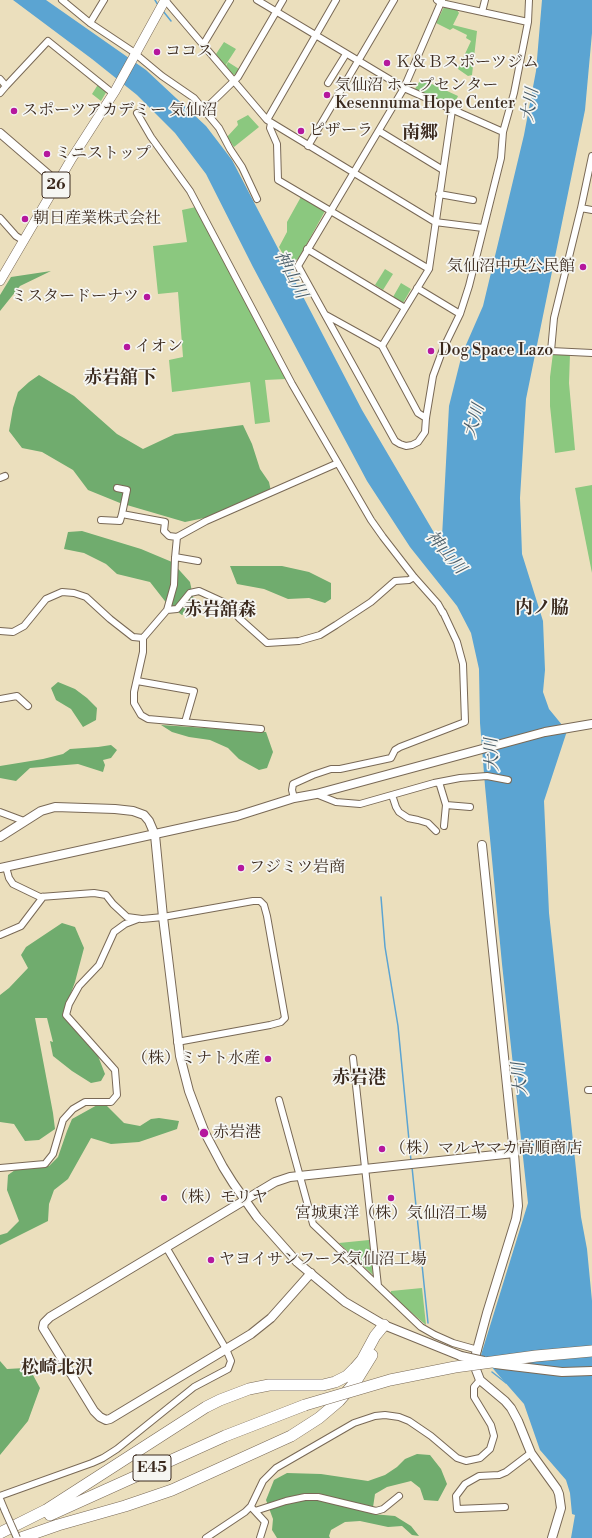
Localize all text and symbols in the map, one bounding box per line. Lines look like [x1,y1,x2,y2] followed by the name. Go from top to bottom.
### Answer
[165,42,213,62] place label: ココス
[152,47,162,57] marker: ココス
[395,53,539,73] place label: Ｋ＆Ｂスポーツジム
[382,58,392,68] marker: Ｋ＆Ｂスポーツジム
[335,76,515,114] place label: 気仙沼 ホープセンター Kesennuma Hope Center
[518,87,544,123] water label: 大川
[322,90,332,100] marker: 気仙沼 ホープセンター Kesennuma Hope Center
[22,101,217,121] place label: スポーツアカデミー 気仙沼
[9,106,19,116] marker: スポーツアカデミー 気仙沼
[309,121,373,141] place label: ピザーラ
[402,123,438,145] district label: 南郷
[296,126,306,136] marker: ピザーラ
[55,144,151,164] place label: ミニストップ
[42,149,52,159] marker: ミニストップ
[42,172,70,198] road number: 26
[33,209,161,229] place label: 朝日産業株式会社
[20,214,30,224] marker: 朝日産業株式会社
[269,248,311,302] water label: 神山川
[447,257,575,277] place label: 気仙沼中央公民館
[578,262,588,272] marker: 気仙沼中央公民館
[11,287,139,307] place label: ミスタードーナツ
[142,292,152,302] marker: ミスタードーナツ
[135,337,183,357] place label: イオン
[439,341,553,361] place label: Dog Space Lazo
[122,342,132,352] marker: イオン
[426,346,436,356] marker: Dog Space Lazo
[84,368,156,390] district label: 赤岩舘下
[460,402,490,440] water label: 大川
[421,527,469,579] water label: 神山川
[515,598,569,620] district label: 内ノ脇
[184,600,256,622] district label: 赤岩舘森
[482,738,504,772] water label: 大川
[249,858,345,878] place label: フジミツ岩商
[236,863,246,873] marker: フジミツ岩商
[132,1049,260,1069] place label: （株）ミナト水産
[263,1054,273,1064] marker: （株）ミナト水産
[509,1061,533,1097] water label: 大川
[332,1068,386,1090] district label: 赤岩港
[213,1123,261,1143] place label: 赤岩港
[198,1127,210,1139] marker: 赤岩港
[390,1139,582,1159] place label: （株）マルヤマカ高順商店
[377,1144,387,1154] marker: （株）マルヤマカ高順商店
[172,1188,268,1208] place label: （株）モリヤ
[159,1193,169,1203] marker: （株）モリヤ
[386,1193,396,1203] marker: 宮城東洋（株）気仙沼工場
[295,1204,487,1224] place label: 宮城東洋（株）気仙沼工場
[219,1250,427,1270] place label: ヤヨイサンフーズ気仙沼工場
[206,1255,216,1265] marker: ヤヨイサンフーズ気仙沼工場
[21,1358,93,1380] district label: 松崎北沢
[133,1455,171,1481] road number: E45

